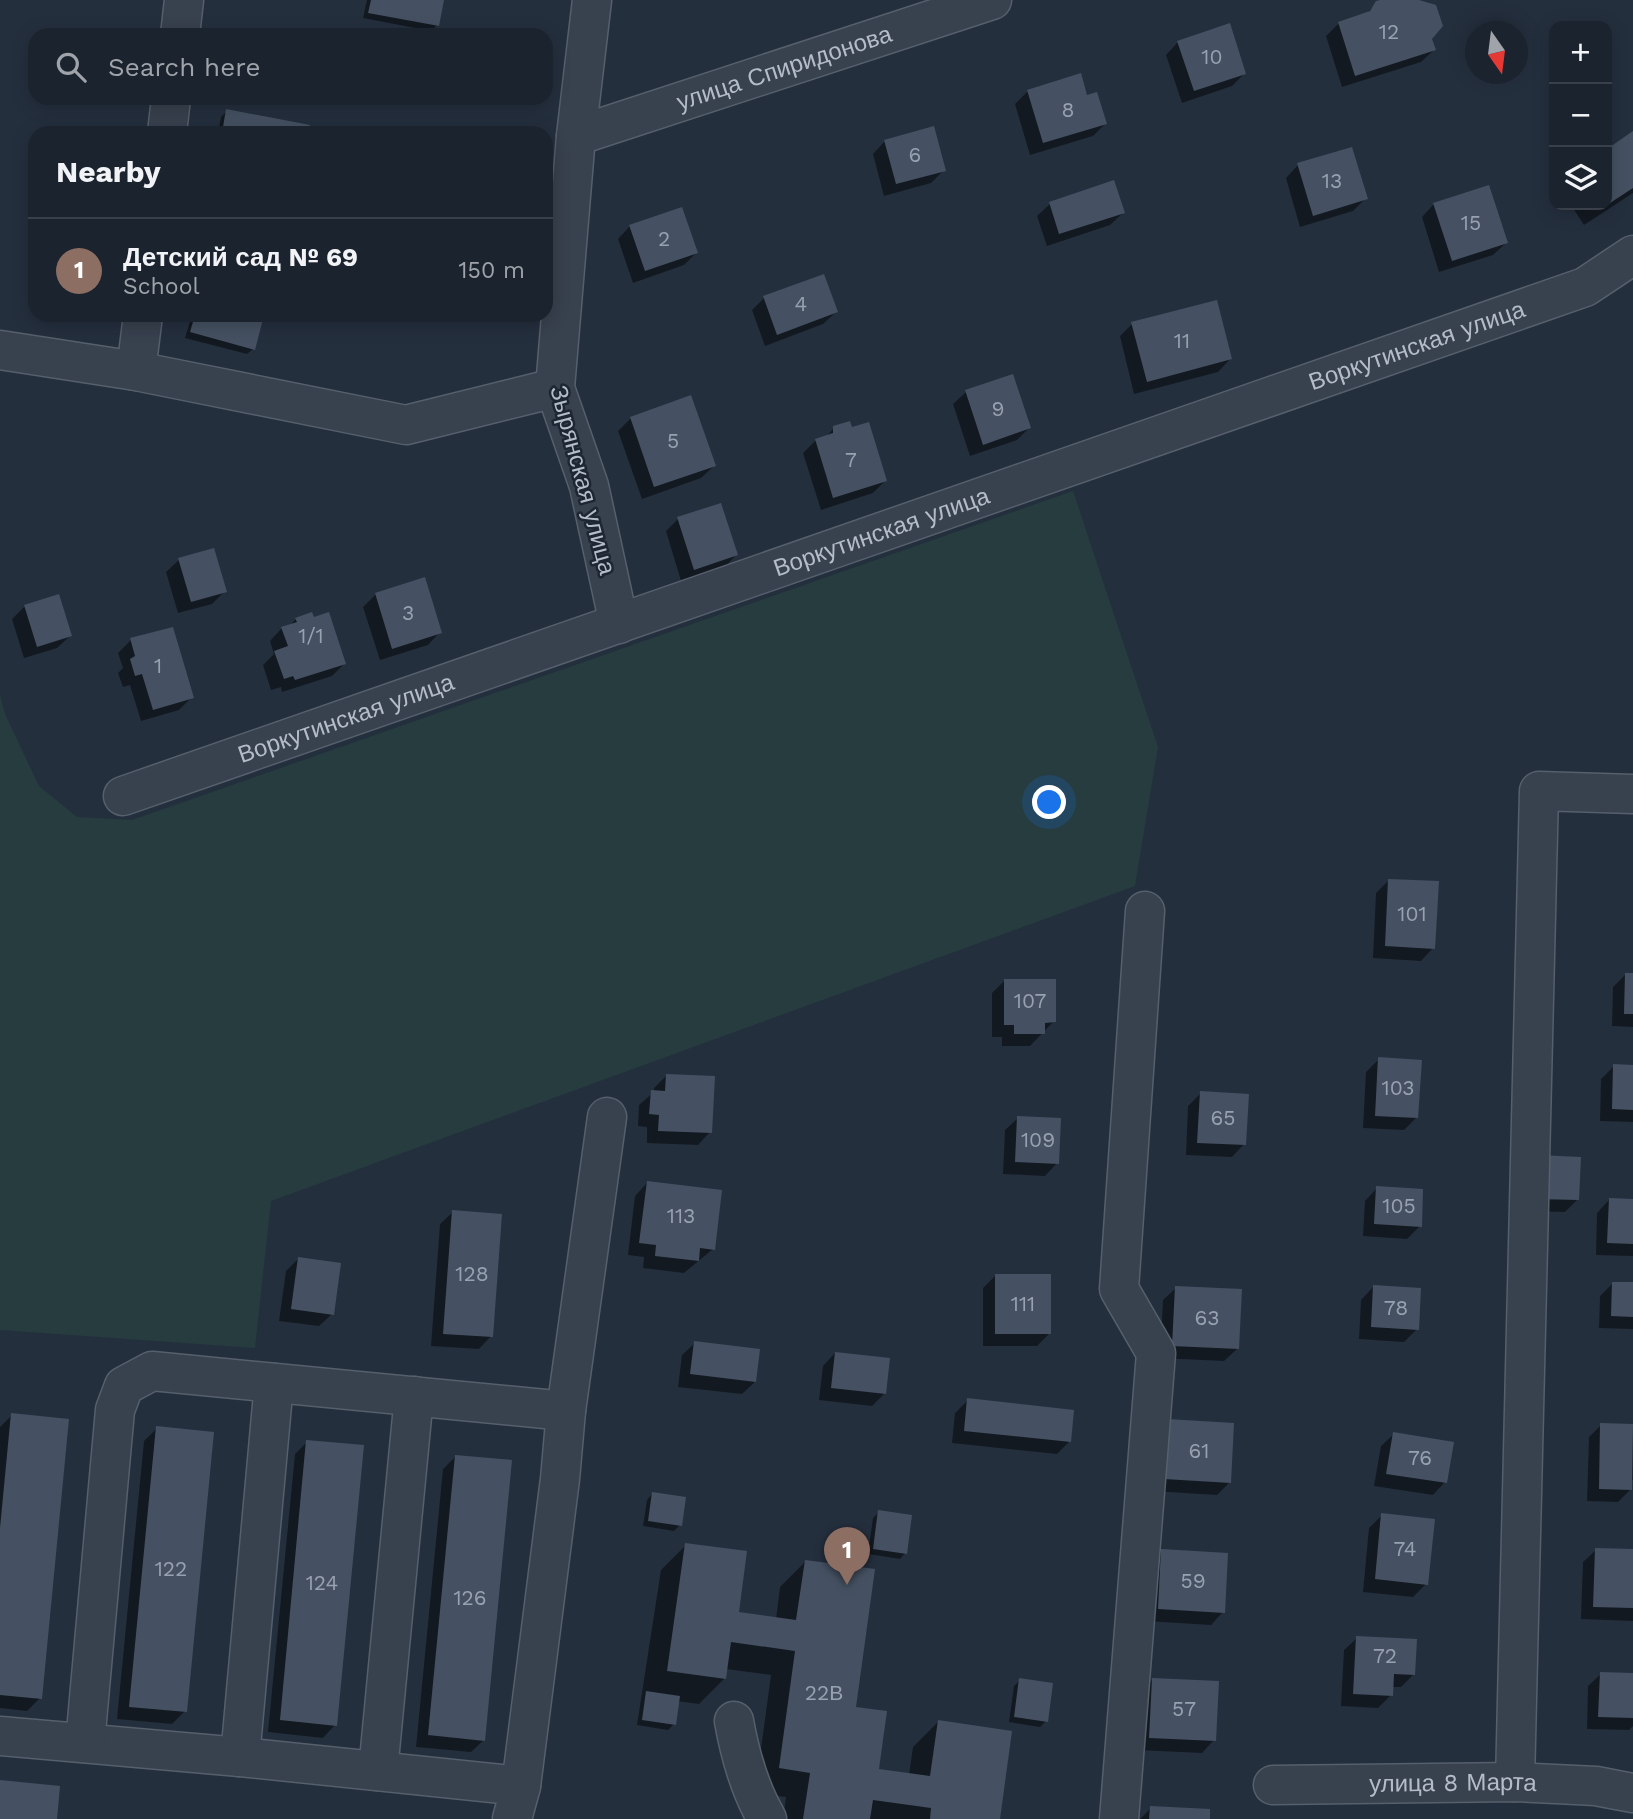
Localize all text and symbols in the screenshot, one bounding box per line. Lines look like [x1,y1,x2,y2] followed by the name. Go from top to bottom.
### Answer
[1379,19,1399,44] house number: 12
[673,20,896,116] street label: улица Спиридонова
[1465,21,1528,84] north arrow
[1549,21,1612,210] map controls
[1549,21,1612,84] button: +
[28,28,553,105] search box
[1201,44,1223,69] house number: 10
[52,48,90,86] icon: search
[108,52,260,82] text: Search here
[1549,84,1612,147] button: −
[1062,97,1074,122] house number: 8
[909,142,921,167] house number: 6
[1549,147,1612,210] button: layers
[56,154,161,189] text: Nearby
[1322,168,1342,193] house number: 13
[1461,210,1481,235] house number: 15
[658,226,670,251] house number: 2
[123,242,358,272] text: Детский сад № 69
[74,257,84,284] text: 1
[459,257,525,284] text: 150 m
[123,273,200,300] text: School
[795,291,807,316] house number: 4
[1305,295,1529,396] street label: Воркутинская улица
[1174,328,1190,353] house number: 11
[544,382,622,578] street label: Зырянская улица
[992,396,1004,421] house number: 9
[667,428,679,453] house number: 5
[845,447,857,472] house number: 7
[770,481,994,582] street label: Воркутинская улица
[402,600,414,625] house number: 3
[298,623,324,648] house number: 1/1
[154,653,162,678] house number: 1
[234,668,458,769] street label: Воркутинская улица
[1032,785,1066,819] your location
[1397,901,1427,926] house number: 101
[1014,988,1047,1013] house number: 107
[1381,1075,1415,1100] house number: 103
[1211,1105,1236,1130] house number: 65
[1021,1127,1055,1152] house number: 109
[1382,1193,1416,1218] house number: 105
[667,1203,695,1228] house number: 113
[455,1261,489,1286] house number: 128
[1011,1291,1035,1316] house number: 111
[1384,1295,1408,1320] house number: 78
[1194,1305,1220,1330] house number: 63
[1189,1438,1209,1463] house number: 61
[1408,1445,1432,1470] house number: 76
[824,1527,870,1585] pin: 1
[1393,1536,1417,1561] house number: 74
[155,1556,187,1581] house number: 122
[1180,1568,1206,1593] house number: 59
[306,1570,338,1595] house number: 124
[453,1585,487,1610] house number: 126
[1373,1643,1397,1668] house number: 72
[805,1680,843,1705] house number: 22В
[1172,1696,1196,1721] house number: 57
[1369,1768,1538,1798] street label: улица 8 Марта

